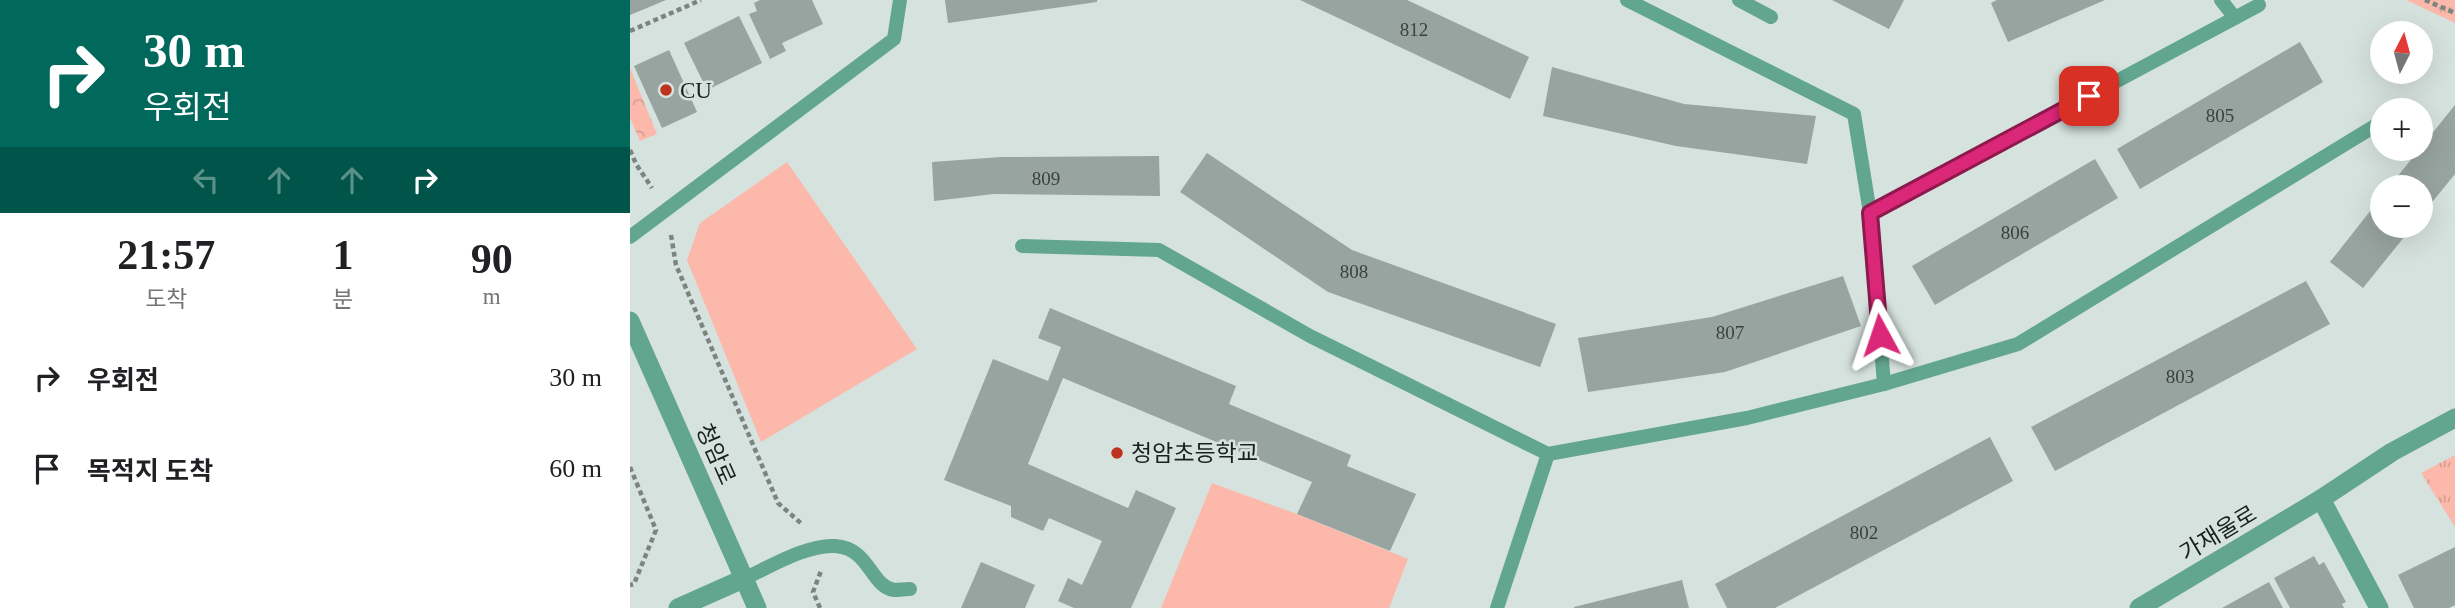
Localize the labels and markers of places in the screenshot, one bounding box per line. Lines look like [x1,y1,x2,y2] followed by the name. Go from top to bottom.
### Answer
[2059,66,2119,126] pin
[680,78,712,103] place label: CU
[658,82,674,98] marker: CU
[1131,441,1258,466] place label: 청암초등학교
[1109,445,1125,461] marker: 청암초등학교

